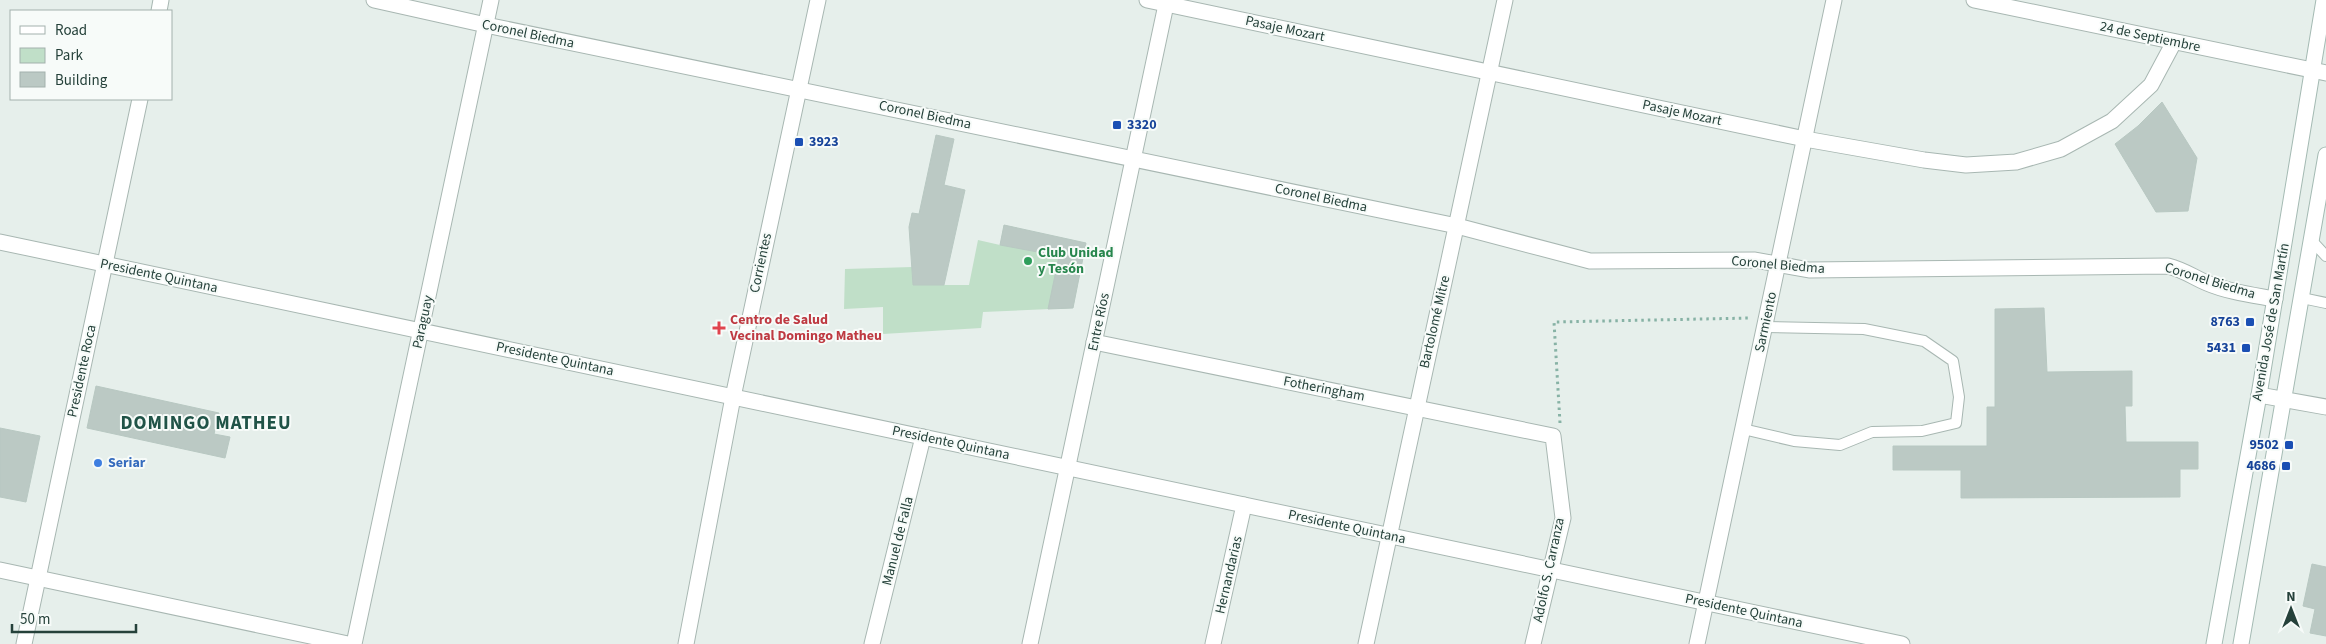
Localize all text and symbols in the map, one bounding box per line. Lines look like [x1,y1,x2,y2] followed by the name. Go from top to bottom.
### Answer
[10,10,172,100] legend
[1244,11,1327,47] street label: Pasaje Mozart
[480,14,576,54] street label: Coronel Biedma
[2098,17,2202,57] street label: 24 de Septiembre
[55,20,87,41] text: Road
[55,45,84,66] text: Park
[55,70,108,91] text: Building
[877,95,973,135] street label: Coronel Biedma
[1641,95,1724,131] street label: Pasaje Mozart
[1127,115,1157,135] place label: 3320
[1111,119,1123,131] marker: 3320
[809,132,839,152] place label: 3923
[793,136,805,148] marker: 3923
[1273,178,1369,218] street label: Coronel Biedma
[745,231,777,295] street label: Corrientes
[2247,241,2295,403] street label: Avenida José de San Martín
[1038,243,1114,279] place label: Club Unidad y Tesón
[1730,251,1826,279] street label: Coronel Biedma
[98,254,220,298] street label: Presidente Quintana
[1022,255,1034,267] marker: Club Unidad y Tesón
[2162,258,2258,304] street label: Coronel Biedma
[1415,274,1455,370] street label: Bartolomé Mitre
[1750,290,1782,354] street label: Sarmiento
[1083,291,1115,353] street label: Entre Ríos
[408,293,439,351] street label: Paraguay
[729,310,882,346] place label: Centro de Salud Vecinal Domingo Matheu
[2210,312,2240,332] place label: 8763
[2244,316,2256,328] marker: 8763
[712,321,726,335] marker: Centro de Salud Vecinal Domingo Matheu
[62,323,102,419] street label: Presidente Roca
[494,337,616,381] street label: Presidente Quintana
[2206,338,2236,358] place label: 5431
[2240,342,2252,354] marker: 5431
[1282,371,1366,407] street label: Fotheringham
[120,410,292,437] district label: DOMINGO MATHEU
[890,421,1012,465] street label: Presidente Quintana
[2249,435,2279,455] place label: 9502
[2283,439,2295,451] marker: 9502
[108,453,146,473] place label: Seriar
[2246,456,2276,476] place label: 4686
[92,457,104,469] marker: Seriar
[2280,460,2292,472] marker: 4686
[877,494,919,588] street label: Manuel de Falla
[1286,505,1408,549] street label: Presidente Quintana
[1528,516,1570,624] street label: Adolfo S. Carranza
[1210,534,1248,616] street label: Hernandarias
[2266,584,2316,634] north arrow
[2286,587,2296,607] text: N
[1683,589,1805,633] street label: Presidente Quintana
[12,602,136,634] scale bar
[20,609,50,630] text: 50 m

